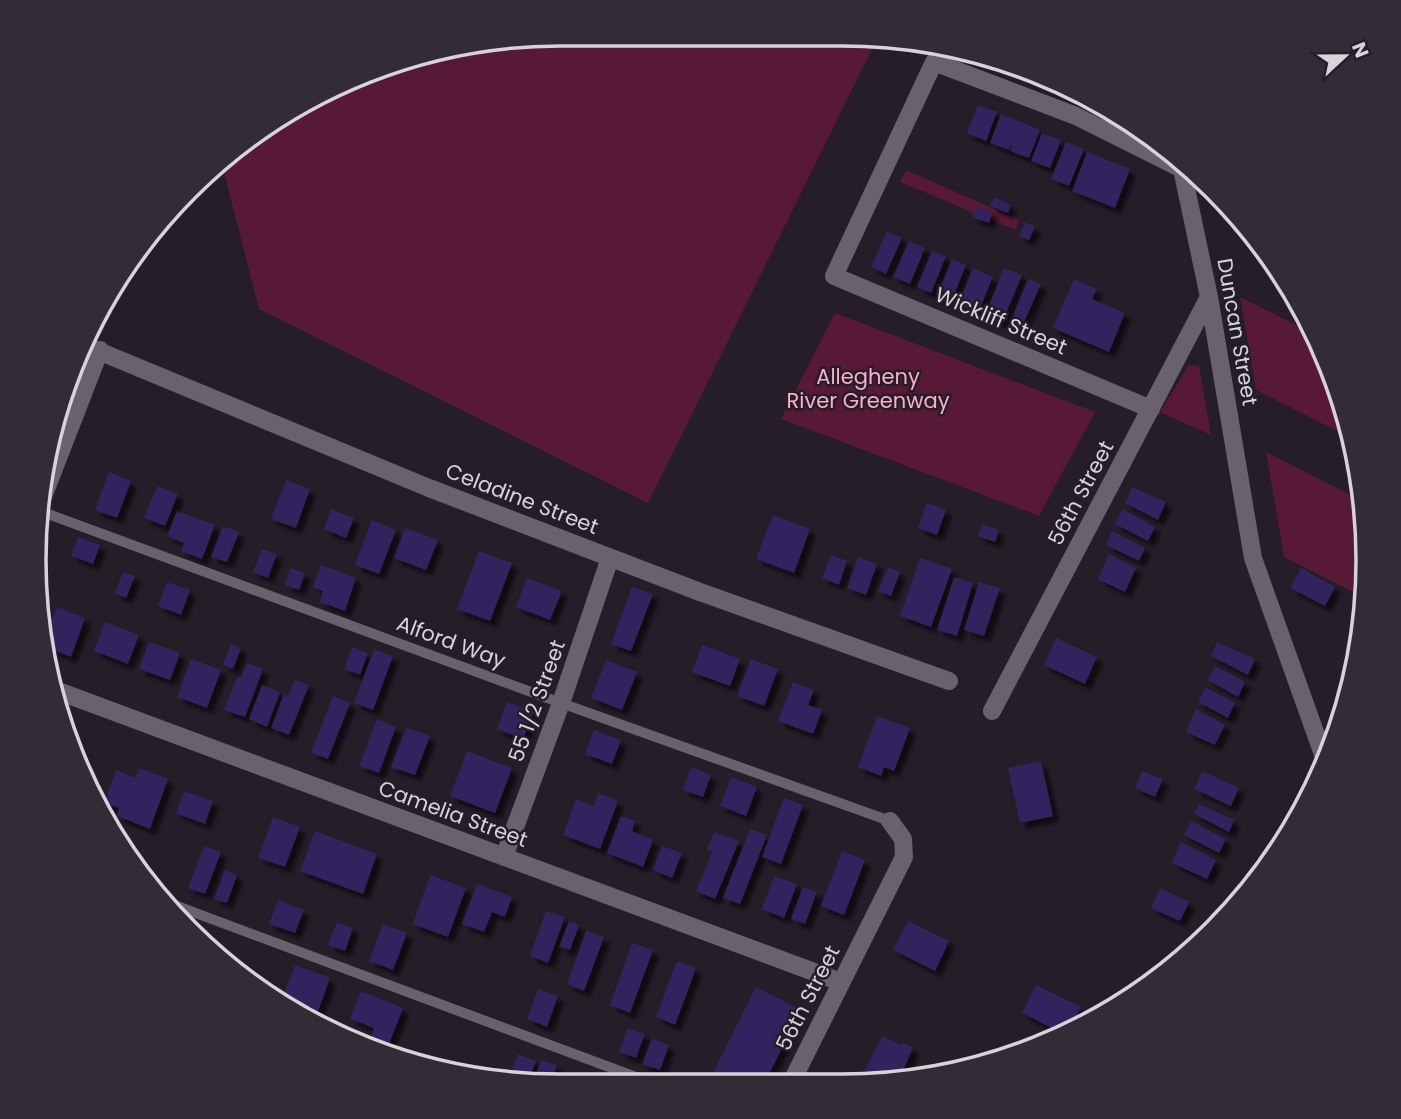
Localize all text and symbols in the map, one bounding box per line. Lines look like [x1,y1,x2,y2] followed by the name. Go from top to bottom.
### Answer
[1310,21,1380,91] north arrow
[1345,38,1375,62] text: N
[1210,256,1265,408] street label: Duncan Street
[931,280,1072,361] street label: Wickliff Street
[786,362,950,415] park label: Allegheny River Greenway
[1041,435,1120,550] street label: 56th Street
[442,456,603,541] street label: Celadine Street
[393,608,510,675] street label: Alford Way
[501,636,572,766] street label: 55 1/2 Street
[375,773,532,854] street label: Camelia Street
[769,940,847,1055] street label: 56th Street

